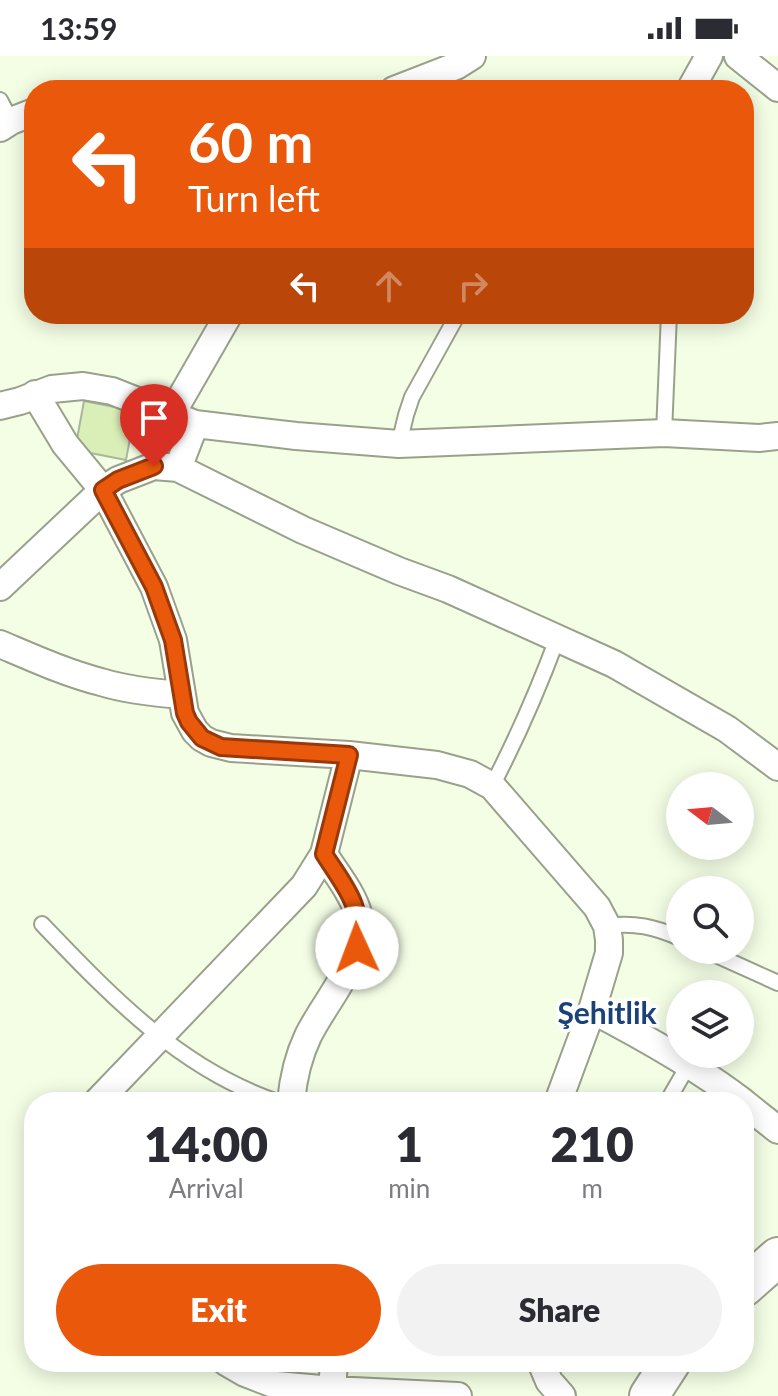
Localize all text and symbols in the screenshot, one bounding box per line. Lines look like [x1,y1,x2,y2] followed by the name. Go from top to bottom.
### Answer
[40,10,117,46] text: 13:59
[188,108,313,175] text: 60 m
[56,112,160,216] icon: left
[188,176,320,220] text: Turn left
[283,264,327,308] icon: left
[367,264,411,308] icon: ahead
[451,264,495,308] icon: right
[120,384,188,466] pin
[132,396,176,440] icon: arrive
[666,772,754,860] north arrow
[666,772,754,1068] map controls
[666,876,754,964] button: search
[315,906,399,990] position arrow
[666,980,754,1068] button: layers
[557,994,658,1030] district label: Şehitlik
[144,1115,268,1172] text: 14:00
[395,1115,423,1172] text: 1
[550,1115,634,1172] text: 210
[169,1172,244,1204] text: Arrival
[388,1172,430,1204] text: min
[581,1172,603,1204] text: m
[56,1264,381,1356] button: Exit
[397,1264,722,1356] button: Share

